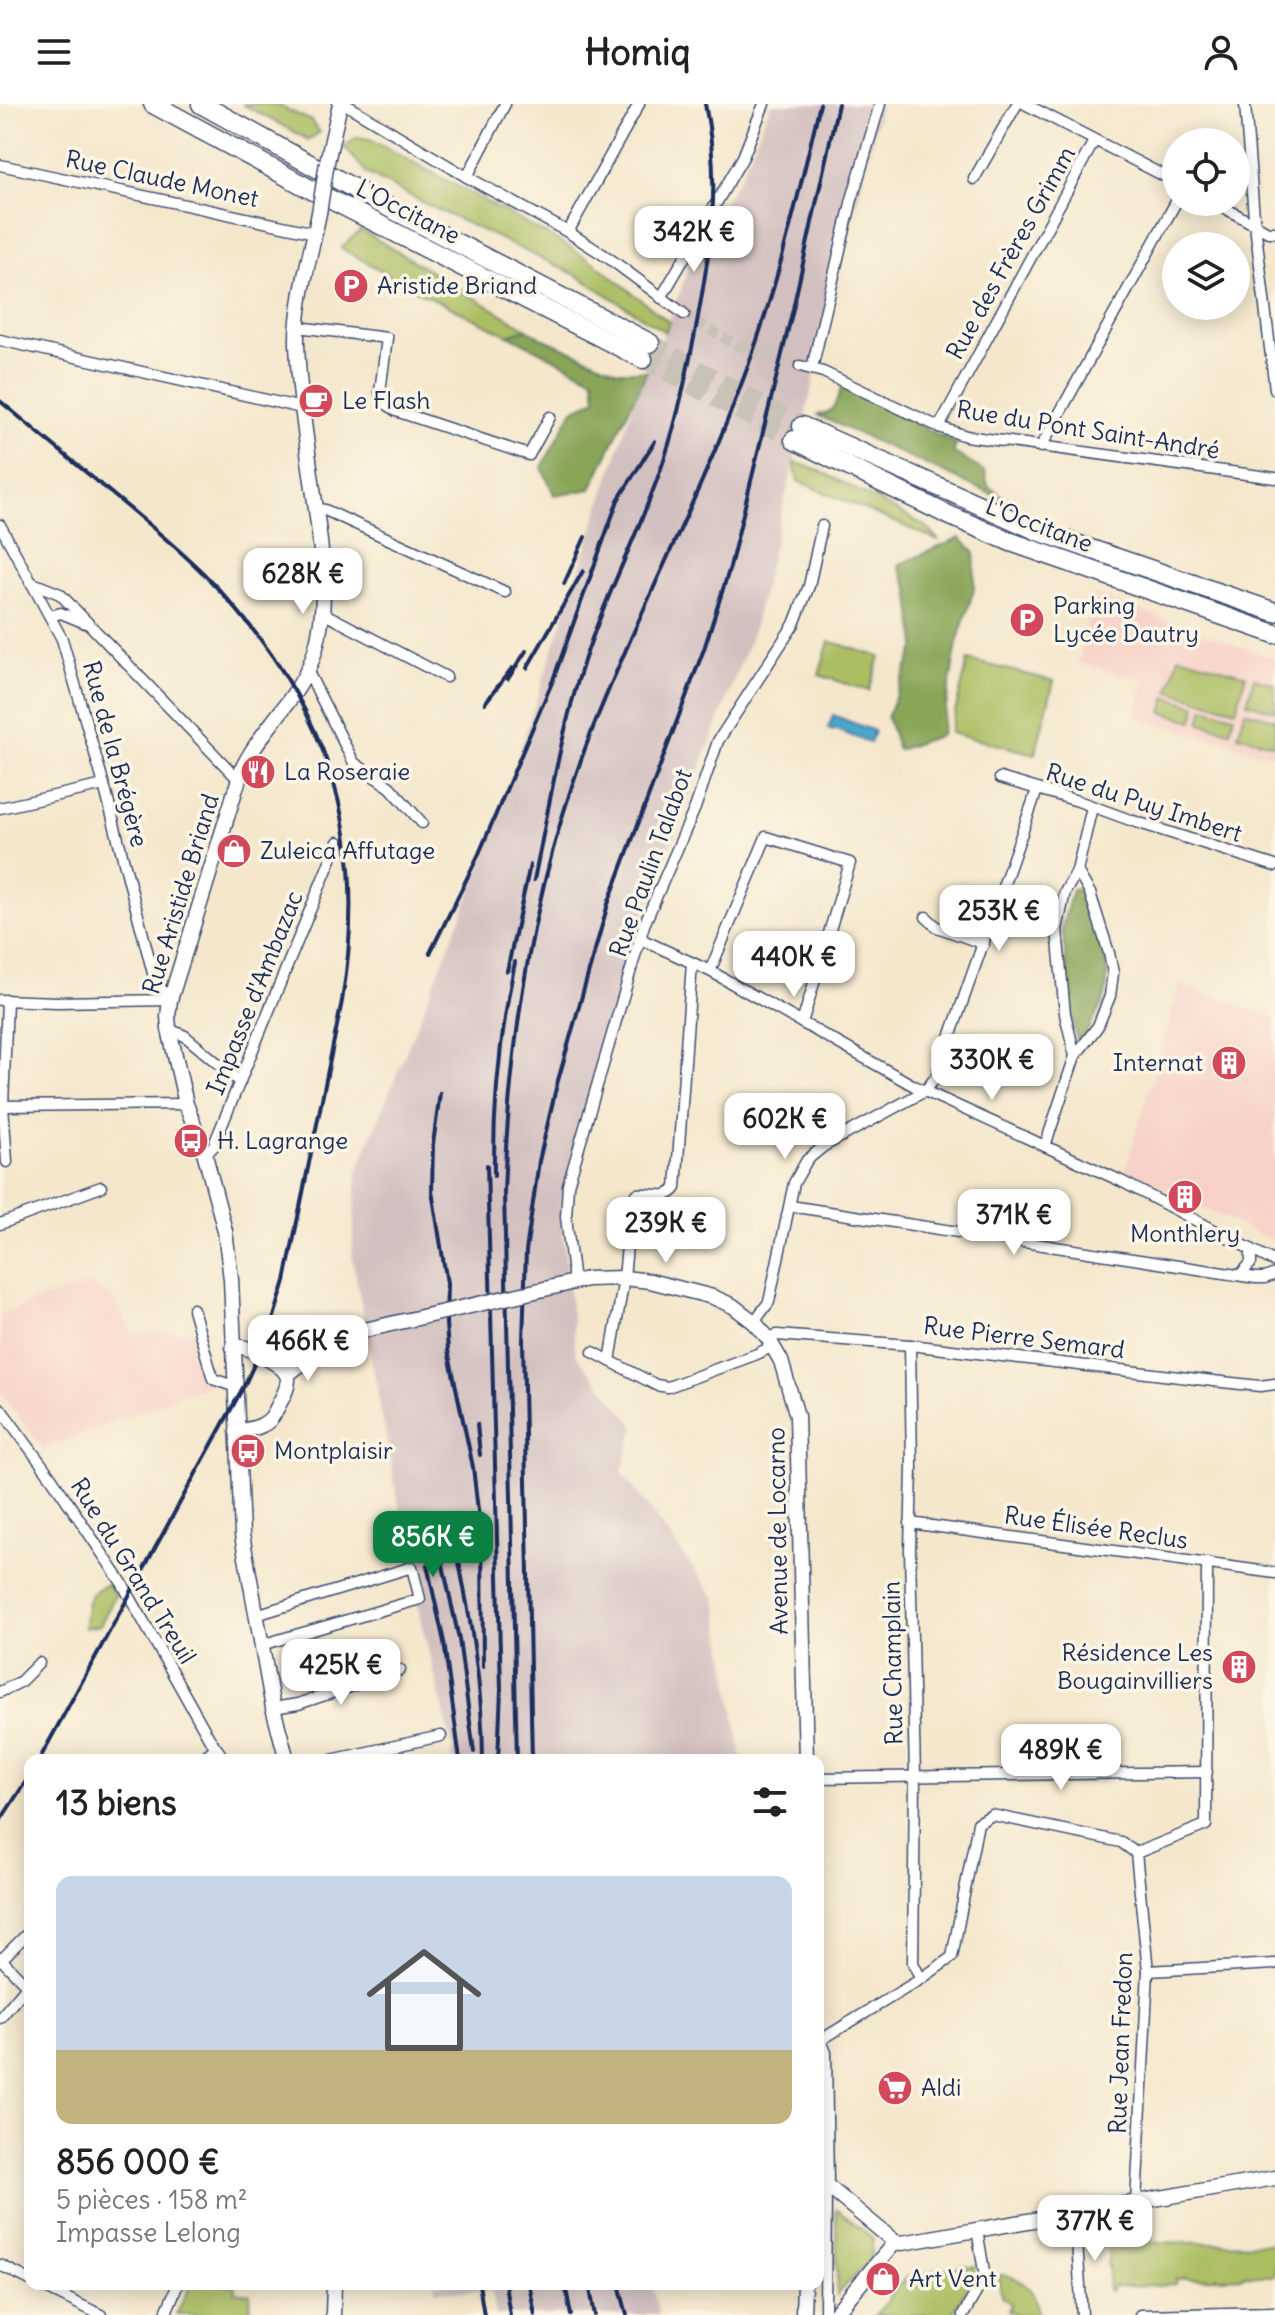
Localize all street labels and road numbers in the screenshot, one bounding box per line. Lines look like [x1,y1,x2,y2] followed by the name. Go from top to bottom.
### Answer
[939,141,1081,364] street label: Rue des Frères Grimm
[63,143,262,213] street label: Rue Claude Monet
[352,172,465,250] street label: L'Occitane
[955,393,1222,465] street label: Rue du Pont Saint-André
[982,490,1097,558] street label: L'Occitane
[77,658,155,850] street label: Rue de la Brégère
[1042,756,1246,848] street label: Rue du Puy Imbert
[602,765,698,961] street label: Rue Paulin Talabot
[135,790,225,997] street label: Rue Aristide Briand
[199,886,309,1099] street label: Impasse d'Ambazac
[922,1310,1126,1364] street label: Rue Pierre Semard
[760,1427,794,1635] street label: Avenue de Locarno
[65,1472,203,1669] street label: Rue du Grand Treuil
[1002,1499,1190,1555] street label: Rue Élisée Reclus
[876,1581,908,1745] street label: Rue Champlain
[1102,1951,1138,2135] street label: Rue Jean Fredon

